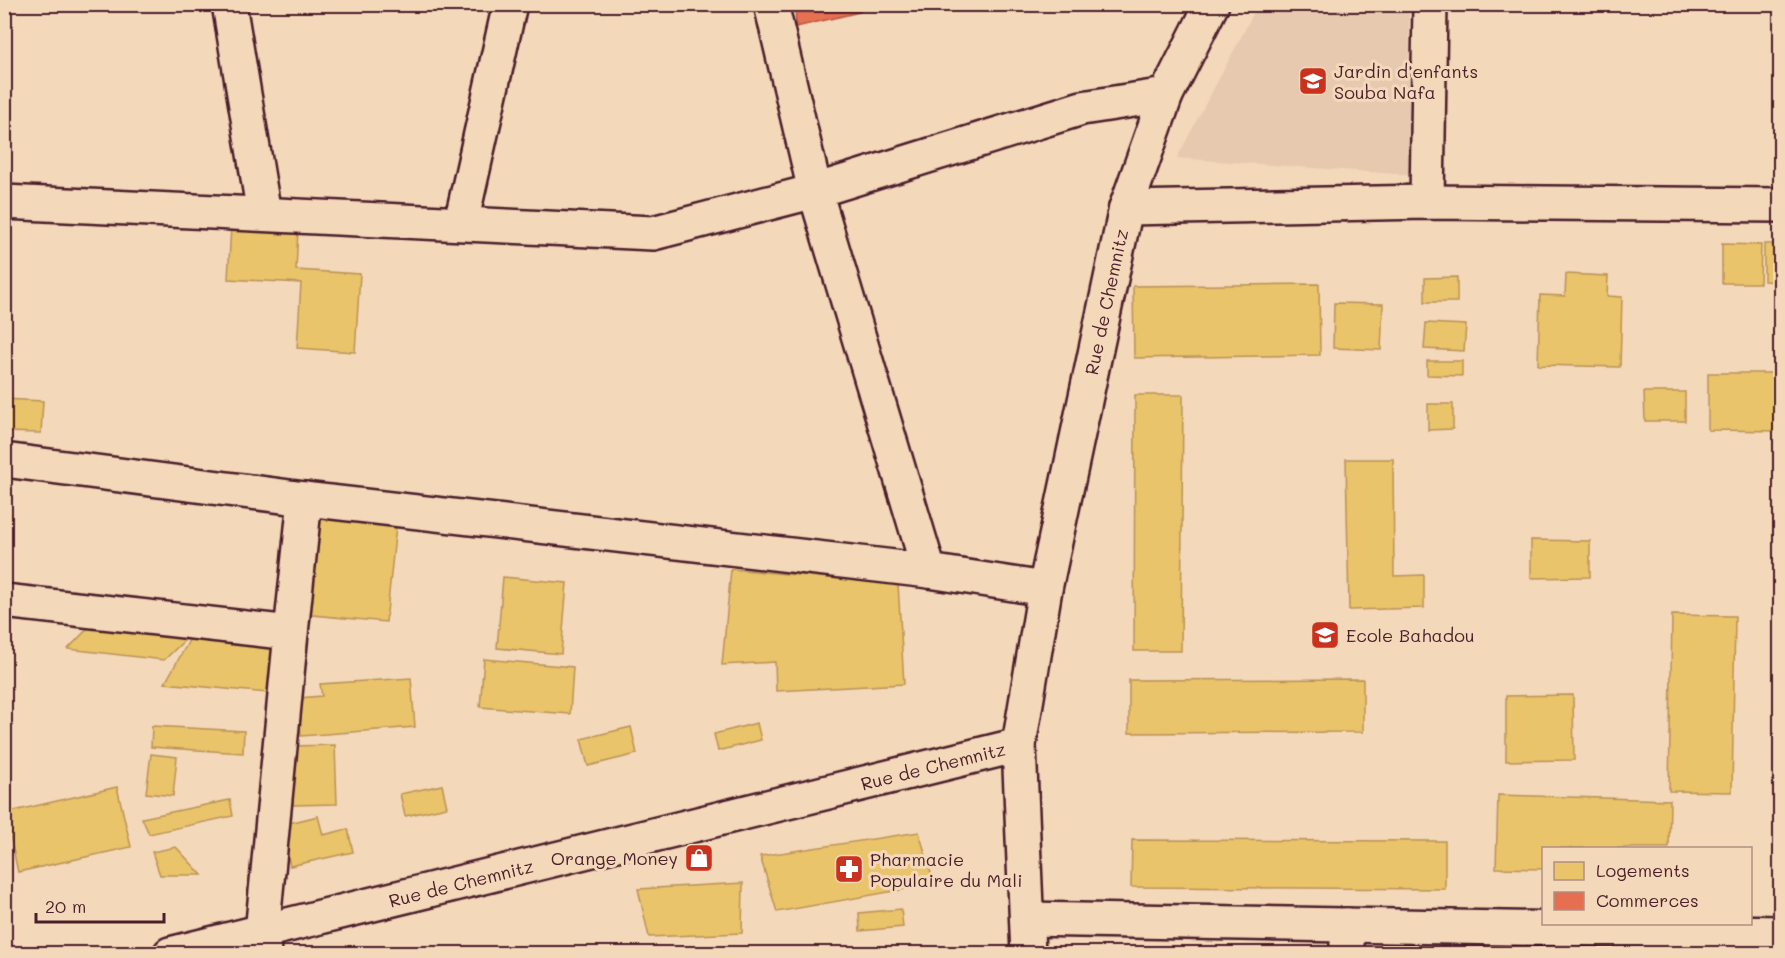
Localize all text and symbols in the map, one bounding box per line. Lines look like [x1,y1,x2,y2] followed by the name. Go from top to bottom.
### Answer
[1334,59,1478,104] place label: Jardin d'enfants Souba Nafa
[1297,65,1329,97] school or university icon: Jardin d'enfants Souba Nafa
[1079,227,1133,377] street label: Rue de Chemnitz
[1309,619,1341,651] school or university icon: Ecole Bahadou
[1346,623,1475,647] place label: Ecole Bahadou
[858,736,1008,796] street label: Rue de Chemnitz
[683,842,715,874] shop icon: Orange Money
[551,846,678,870] place label: Orange Money
[870,847,1022,892] place label: Pharmacie Populaire du Mali
[1542,847,1752,925] legend
[386,853,536,913] street label: Rue de Chemnitz
[833,853,865,885] pharmacy icon: Pharmacie Populaire du Mali
[1596,858,1690,882] text: Logements
[36,886,164,924] scale bar
[1596,888,1699,912] text: Commerces
[45,894,86,918] text: 20 m

